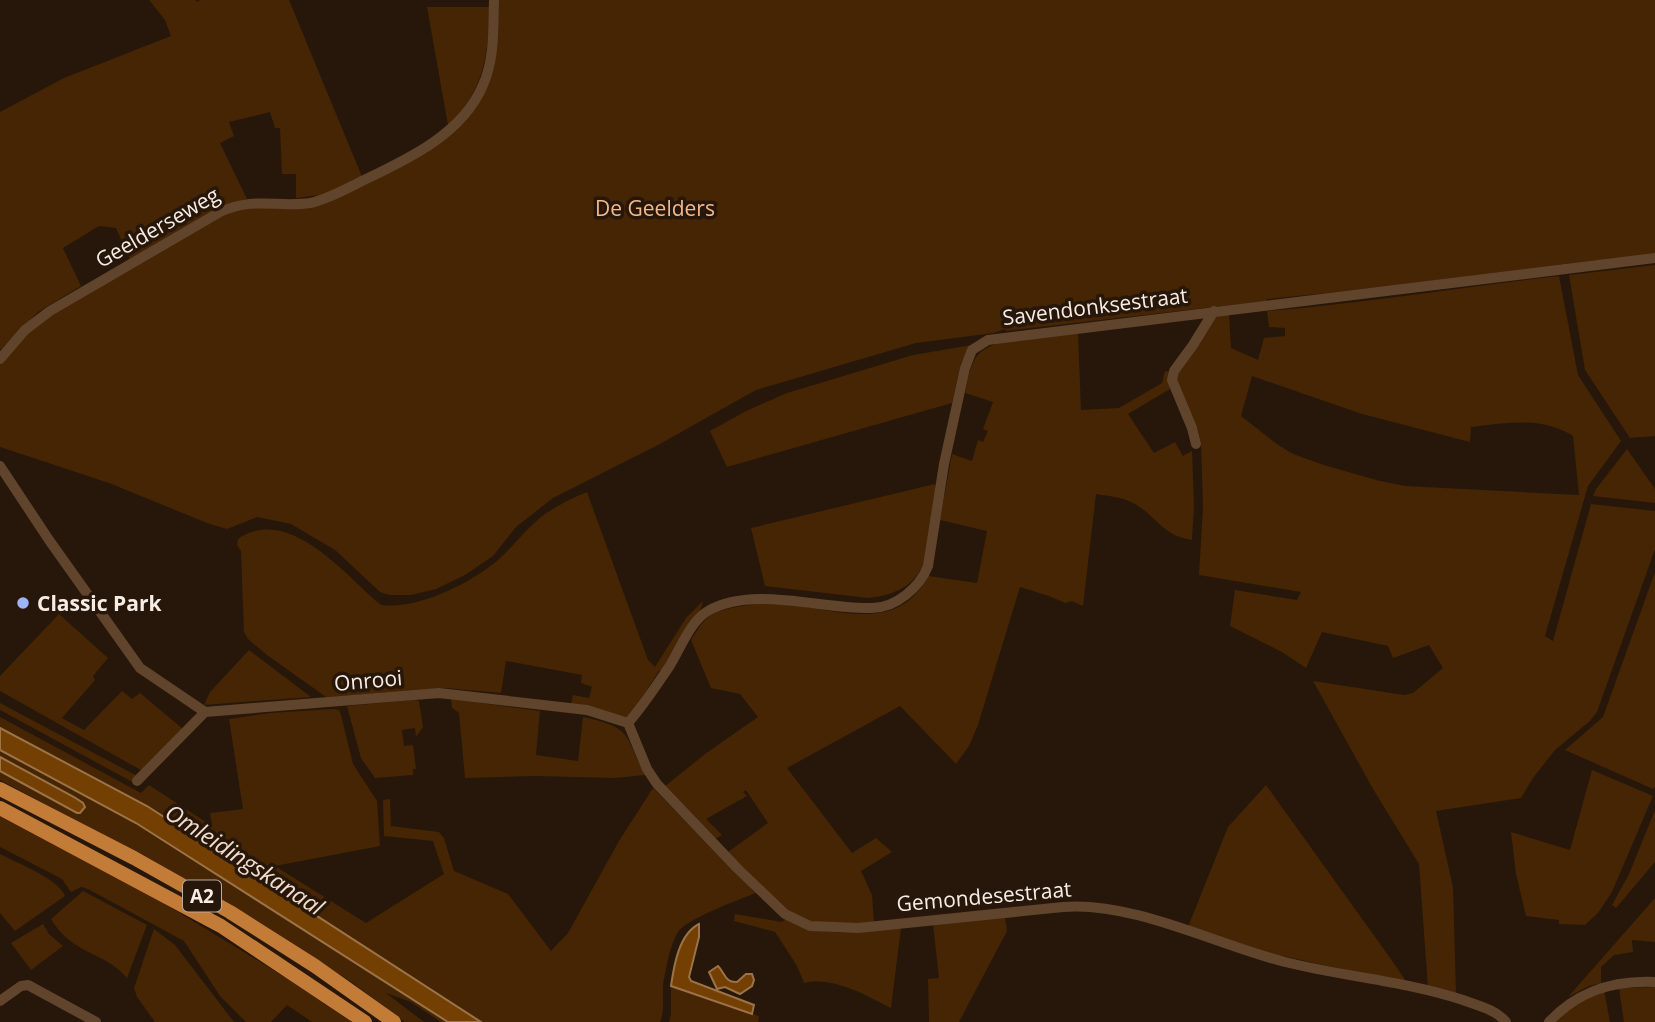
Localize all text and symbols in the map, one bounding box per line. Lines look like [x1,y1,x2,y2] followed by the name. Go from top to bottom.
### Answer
[90,180,224,274] street label: Geelderseweg
[595,194,715,222] park label: De Geelders
[1001,281,1189,331] street label: Savendonksestraat
[37,589,162,617] place label: Classic Park
[15,595,31,611] marker: Classic Park
[333,663,403,697] street label: Onrooi
[159,796,332,923] water label: Omleidingskanaal
[895,874,1073,918] street label: Gemondesestraat
[183,880,221,912] road number: A2

